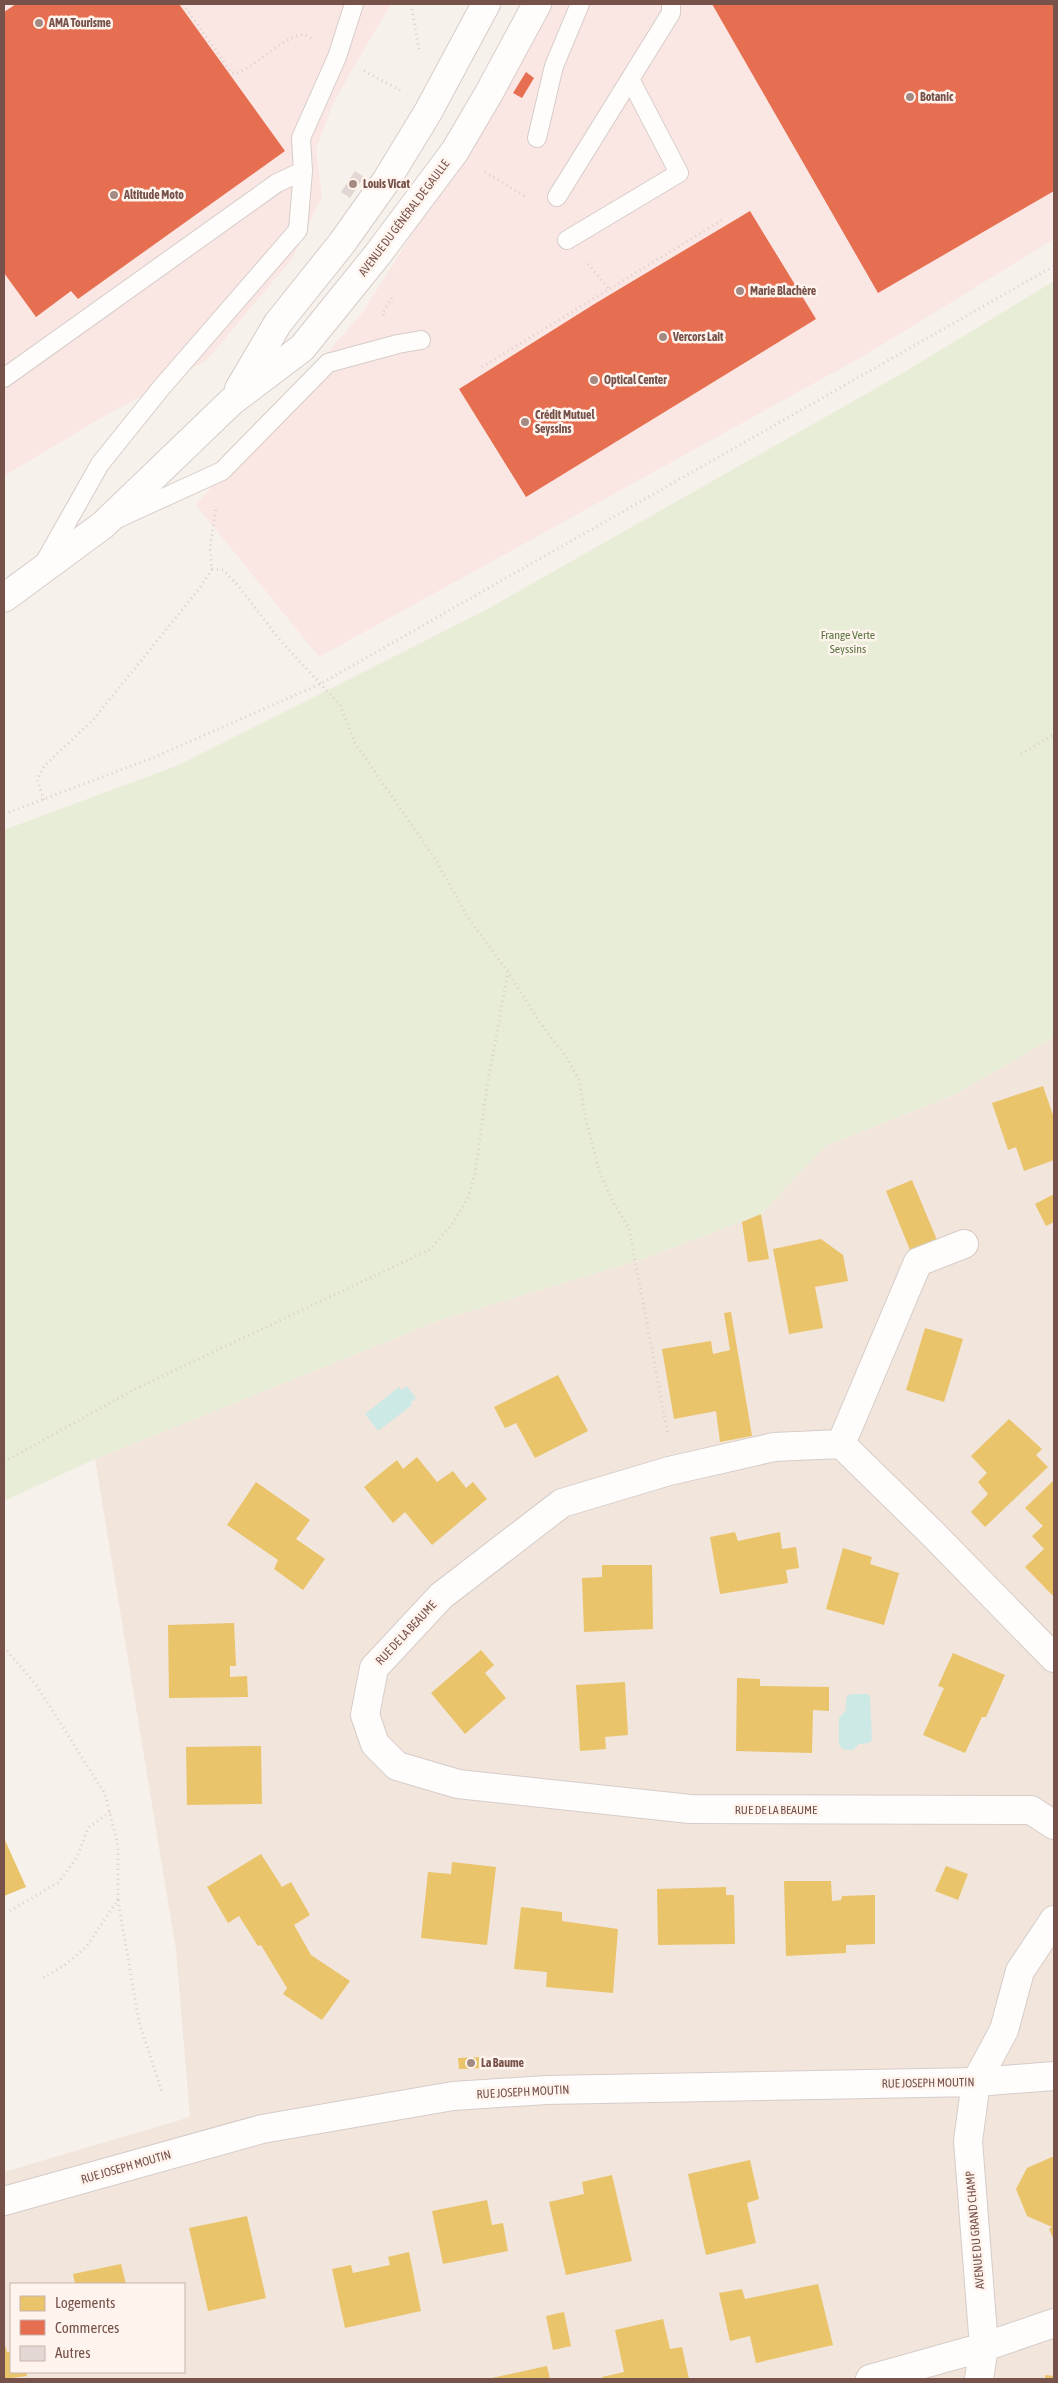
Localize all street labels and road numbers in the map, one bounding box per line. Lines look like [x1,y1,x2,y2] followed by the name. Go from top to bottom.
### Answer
[356,157,452,279] street label: AVENUE DU GÉNÉRAL DE GAULLE
[373,1598,439,1668] street label: RUE DE LA BEAUME
[735,1803,817,1817] street label: RUE DE LA BEAUME
[881,2075,975,2091] street label: RUE JOSEPH MOUTIN
[476,2083,570,2101] street label: RUE JOSEPH MOUTIN
[79,2147,173,2187] street label: RUE JOSEPH MOUTIN
[963,2170,987,2290] street label: AVENUE DU GRAND CHAMP

